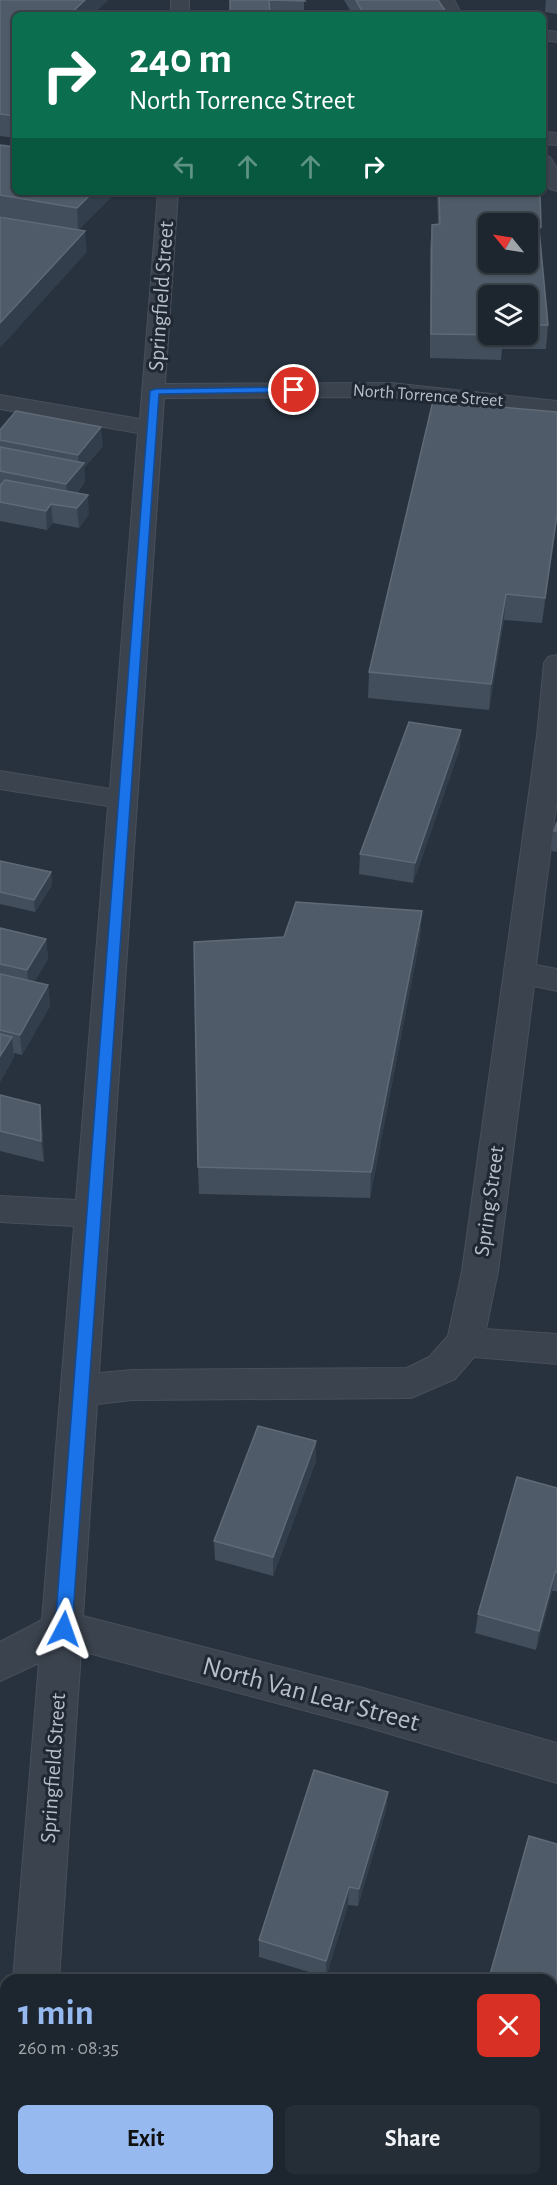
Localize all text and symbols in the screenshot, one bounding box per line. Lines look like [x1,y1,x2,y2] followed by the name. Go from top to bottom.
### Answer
[30,36,108,114] icon: right
[129,38,232,80] text: 240 m
[129,87,355,114] text: North Torrence Street
[168,150,201,183] icon: left
[231,150,264,183] icon: ahead
[294,150,327,183] icon: ahead
[357,150,390,183] icon: right
[478,213,538,273] north arrow
[478,213,538,345] map controls
[145,220,177,372] street label: Springfield Street
[478,285,538,345] button: layers
[268,364,319,415] pin
[277,373,310,406] icon: arrive
[352,382,504,410] street label: North Torrence Street
[470,1144,508,1258] street label: Spring Street
[32,1597,96,1661] position arrow
[200,1652,423,1736] street label: North Van Lear Street
[37,1692,69,1844] street label: Springfield Street
[477,1994,540,2057] button: close
[18,1995,94,2031] text: 1 min
[18,2038,119,2058] text: 260 m · 08:35
[18,2105,273,2174] button: Exit
[285,2105,540,2174] button: Share

